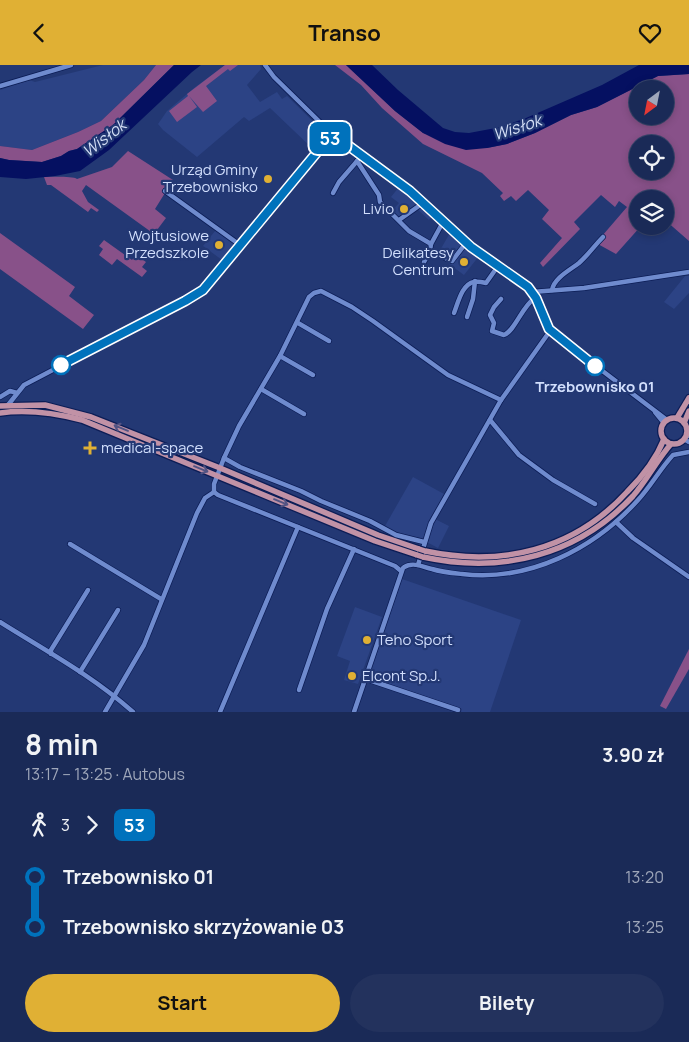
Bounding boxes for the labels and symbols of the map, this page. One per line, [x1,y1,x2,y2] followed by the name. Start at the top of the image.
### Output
[629,80,674,125] north arrow
[490,108,546,145] water label: Wisłok
[78,113,132,162] water label: Wisłok
[308,122,352,154] line badge: 53
[163,159,258,197] place label: Urząd Gminy Trzebownisko
[262,173,274,185] marker: Urząd Gminy Trzebownisko
[363,198,394,219] place label: Livio
[398,203,410,215] marker: Livio
[125,225,209,263] place label: Wojtusiowe Przedszkole
[213,239,225,251] marker: Wojtusiowe Przedszkole
[382,242,454,280] place label: Delikatesy Centrum
[458,256,470,268] marker: Delikatesy Centrum
[51,355,71,375] unlabelled marker
[585,356,605,376] marker: Trzebownisko 01
[535,376,655,397] place label: Trzebownisko 01
[114,423,129,433] one-way arrow
[101,437,203,458] place label: medical-space
[83,441,97,455] marker: medical-space
[193,464,208,474] one-way arrow
[273,497,288,507] one-way arrow
[377,629,453,650] place label: Teho Sport
[361,634,373,646] marker: Teho Sport
[362,665,441,686] place label: Elcont Sp.J.
[346,670,358,682] marker: Elcont Sp.J.

